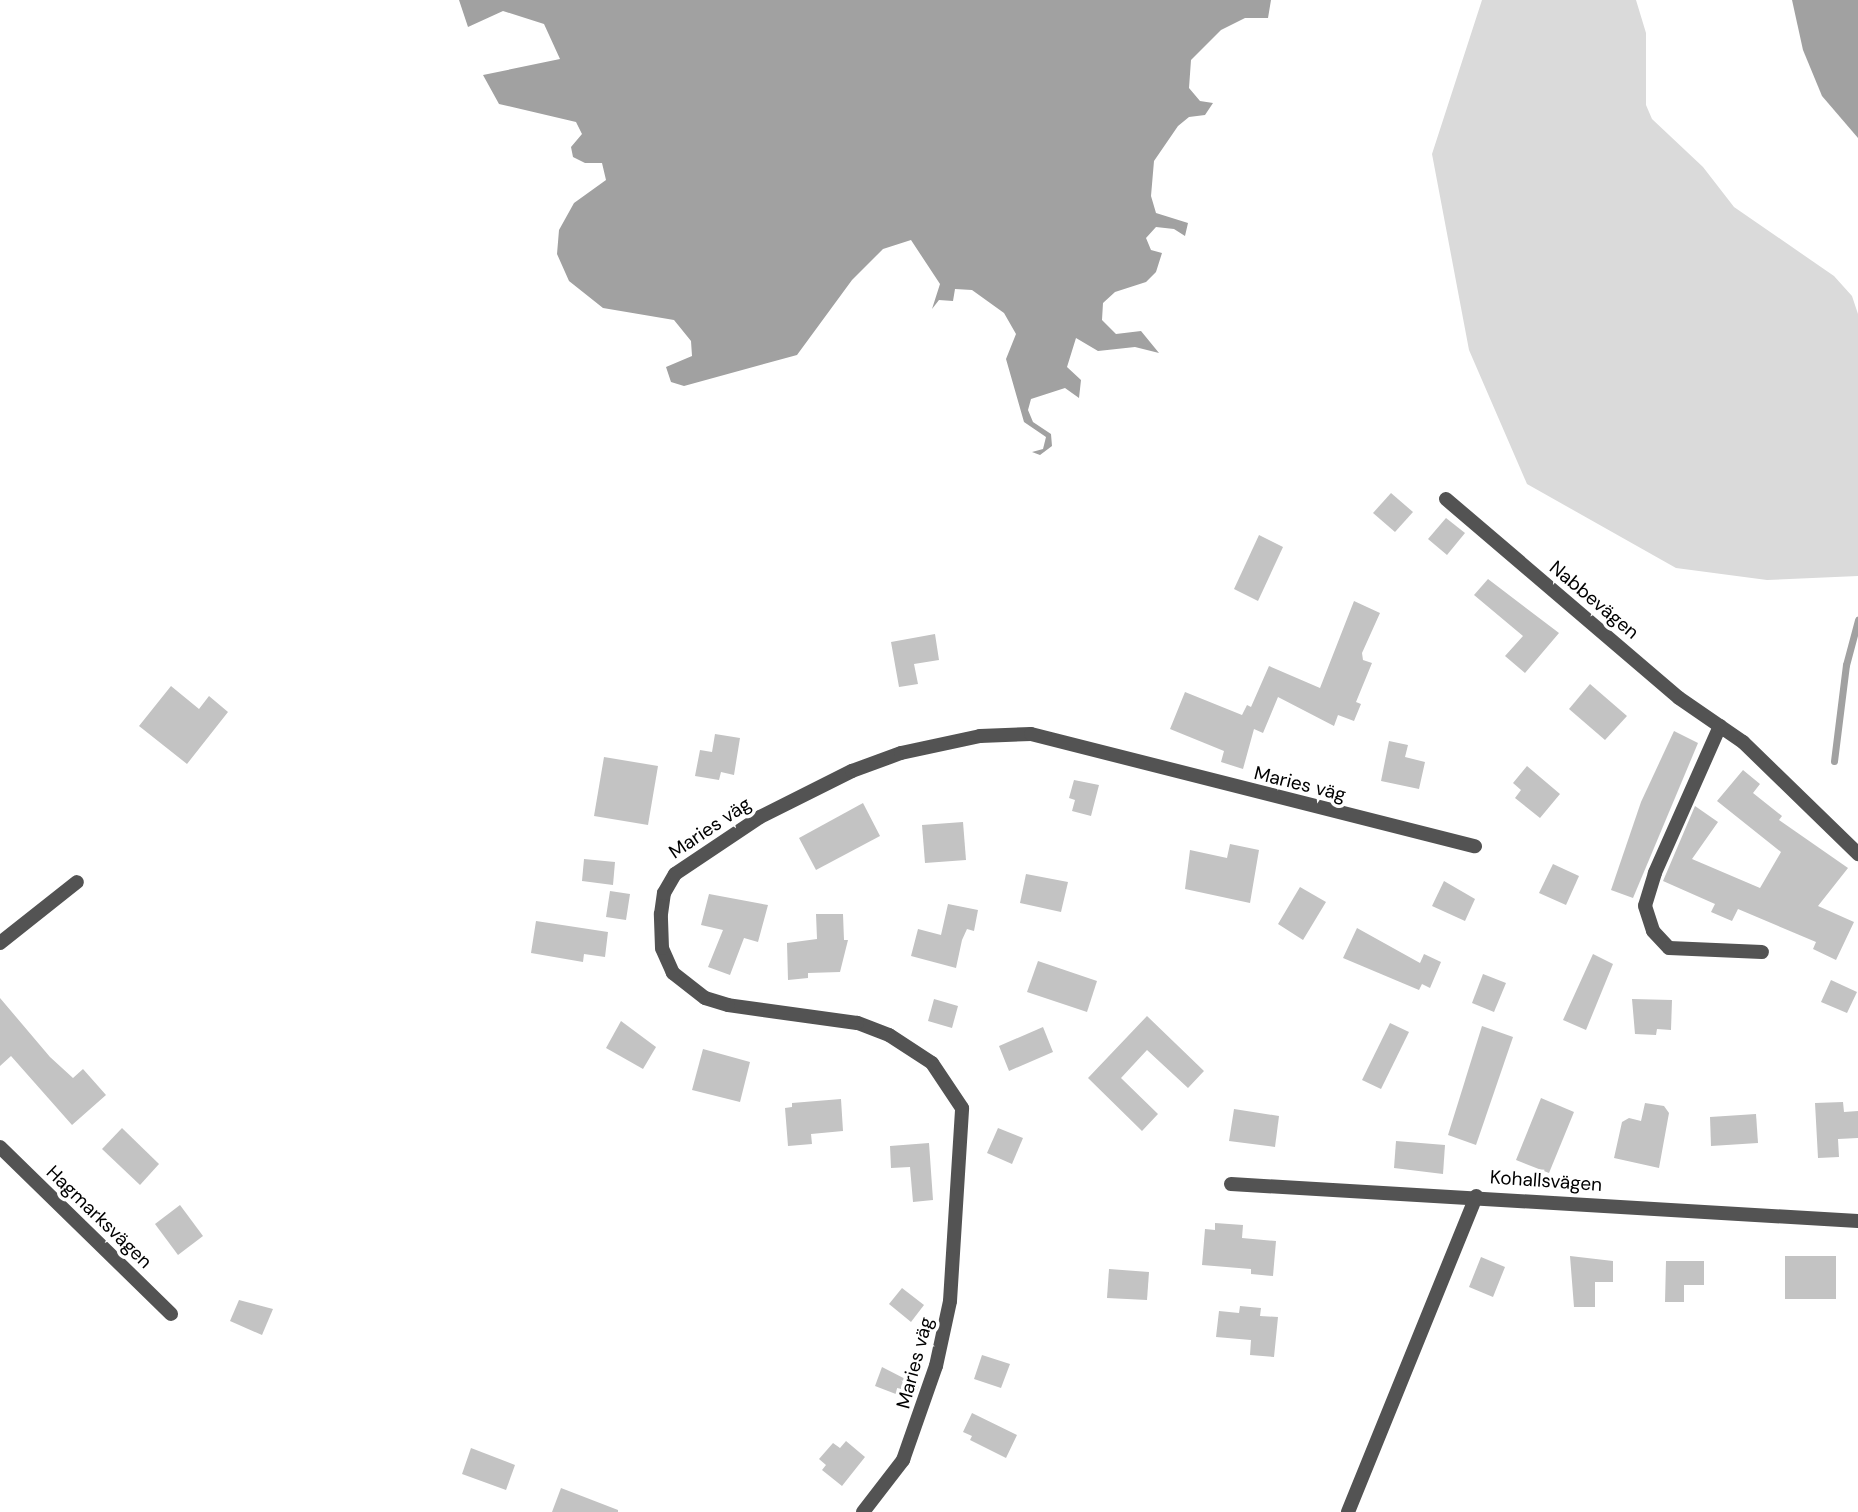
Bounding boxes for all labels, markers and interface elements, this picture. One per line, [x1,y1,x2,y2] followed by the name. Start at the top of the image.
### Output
[1545,556,1643,644] street label: Nabbevägen
[1252,762,1348,806] street label: Maries väg
[665,792,755,864] street label: Maries väg
[41,1161,157,1273] street label: Hagmarksvägen
[1489,1166,1603,1196] street label: Kohallsvägen
[892,1315,938,1411] street label: Maries väg

